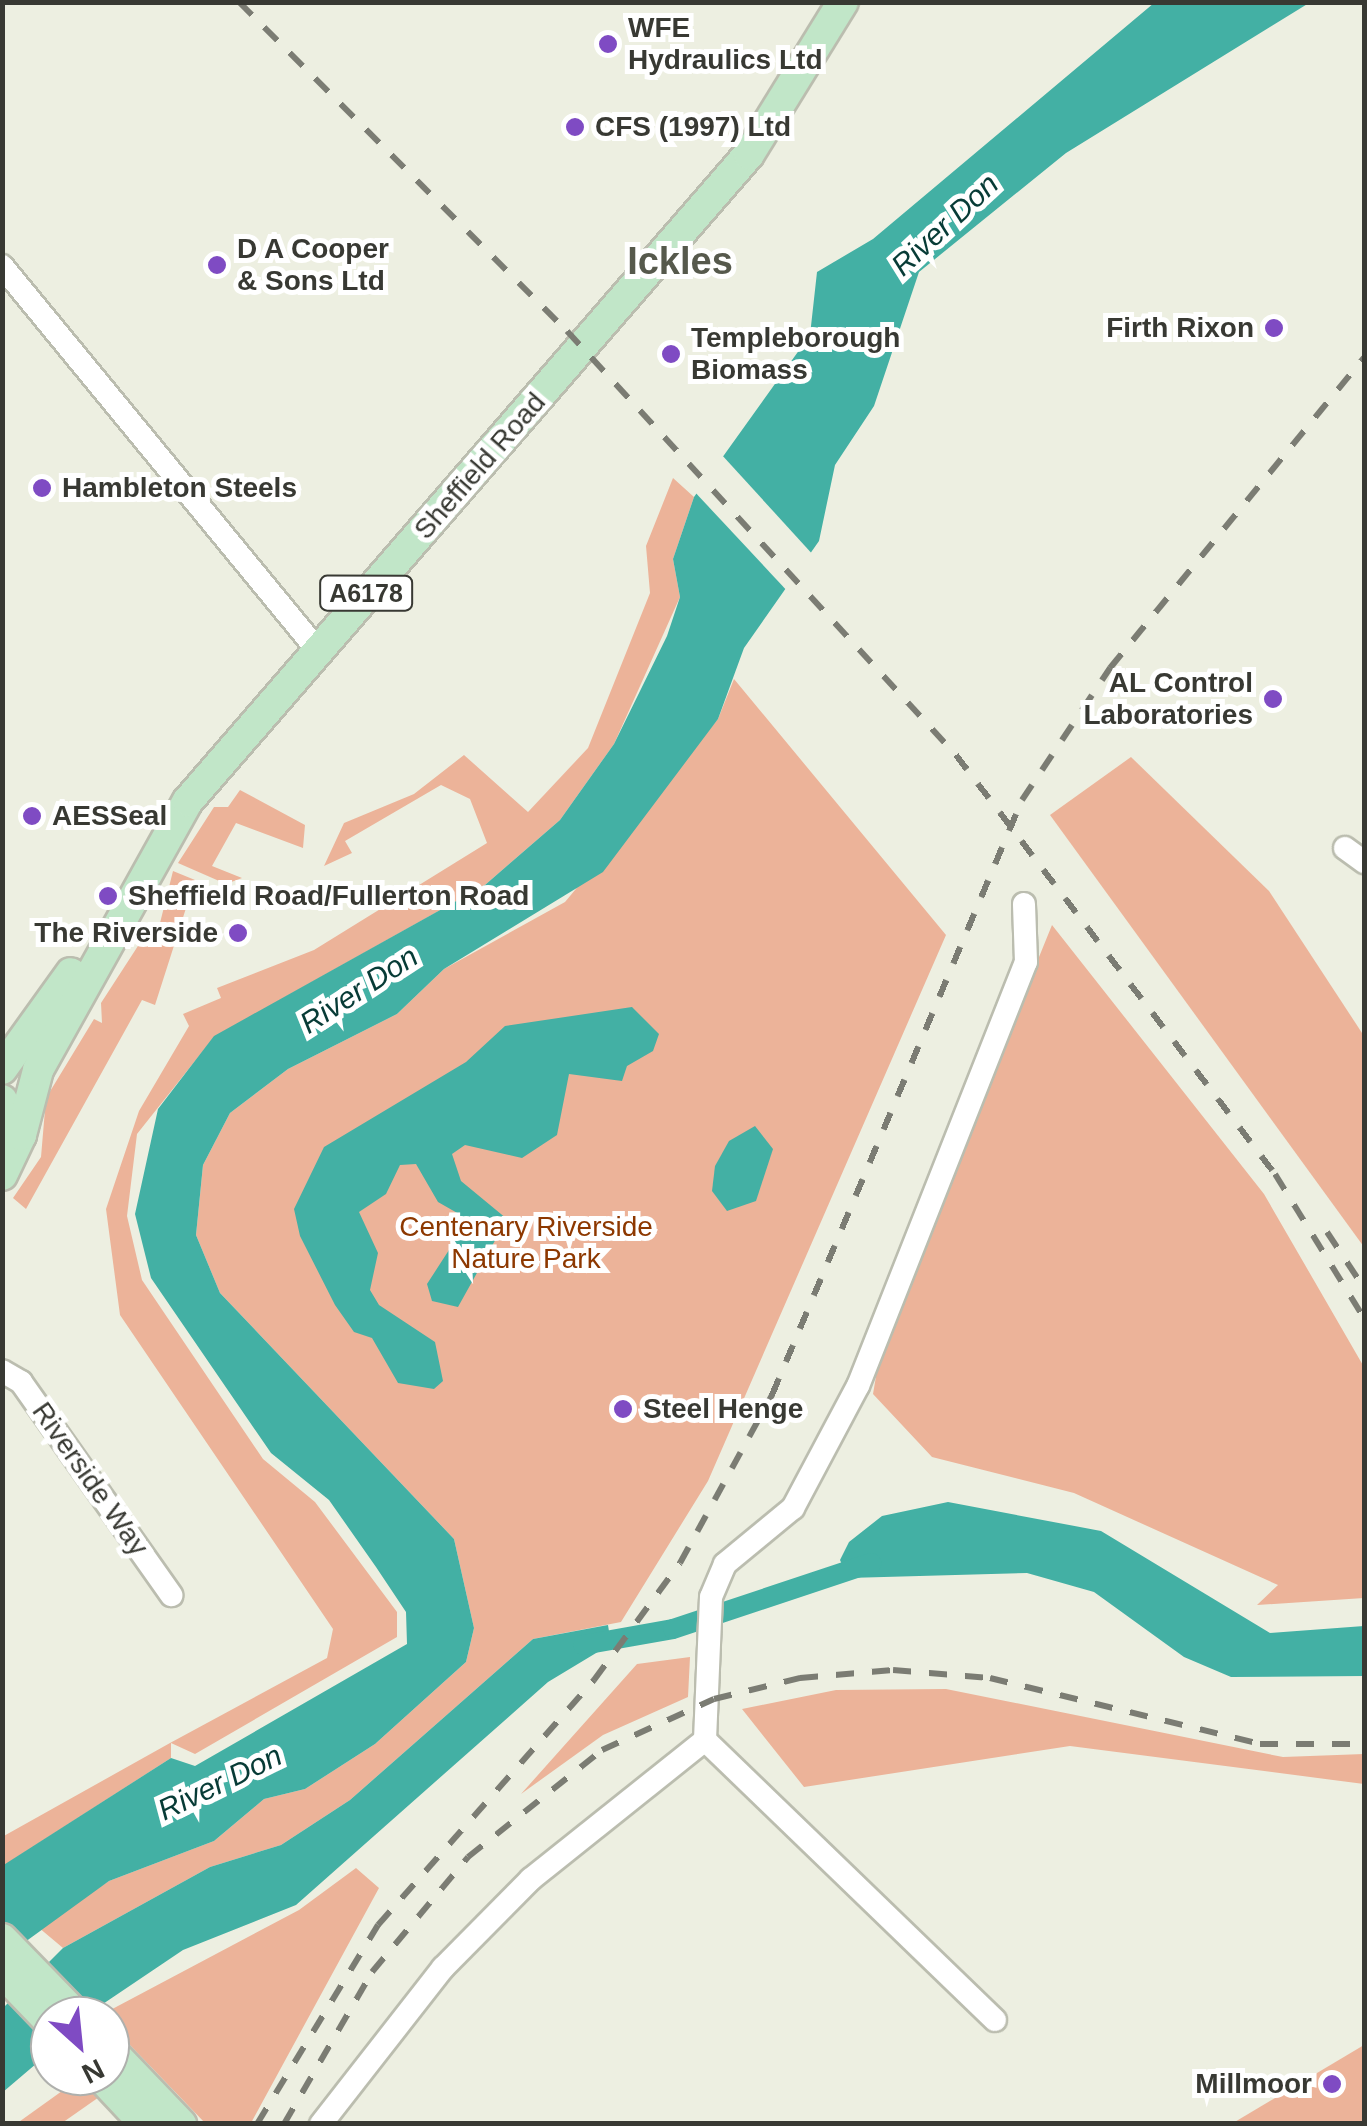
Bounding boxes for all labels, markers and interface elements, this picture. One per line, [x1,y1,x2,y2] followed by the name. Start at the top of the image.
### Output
[628,11,822,77] place label: WFE Hydraulics Ltd
[597,33,619,55] marker: WFE Hydraulics Ltd
[595,110,791,144] place label: CFS (1997) Ltd
[564,116,586,138] marker: CFS (1997) Ltd
[884,166,1006,284] water label: River Don
[237,232,391,298] place label: D A Cooper & Sons Ltd
[627,239,733,285] district label: Ickles
[206,254,228,276] marker: D A Cooper & Sons Ltd
[1106,311,1254,345] place label: Firth Rixon
[1263,317,1285,339] marker: Firth Rixon
[691,321,900,387] place label: Templeborough Biomass
[660,343,682,365] marker: Templeborough Biomass
[407,386,553,546] street label: Sheffield Road
[62,471,297,505] place label: Hambleton Steels
[31,477,53,499] marker: Hambleton Steels
[318,573,414,613] road number: A6178
[1083,666,1253,732] place label: AL Control Laboratories
[1262,688,1284,710] marker: AL Control Laboratories
[52,799,167,833] place label: AESSeal
[21,805,43,827] marker: AESSeal
[128,879,529,913] place label: Sheffield Road/Fullerton Road
[97,885,119,907] marker: Sheffield Road/Fullerton Road
[34,916,218,950] place label: The Riverside
[227,922,249,944] marker: The Riverside
[293,939,425,1041] water label: River Don
[399,1210,653,1276] park label: Centenary Riverside Nature Park
[643,1392,803,1426] place label: Steel Henge
[25,1396,155,1562] street label: Riverside Way
[612,1398,634,1420] marker: Steel Henge
[152,1738,288,1828] water label: River Don
[30,1996,130,2096] north arrow
[77,2053,109,2090] text: N
[1195,2067,1312,2101] place label: Millmoor
[1321,2073,1343,2095] marker: Millmoor

